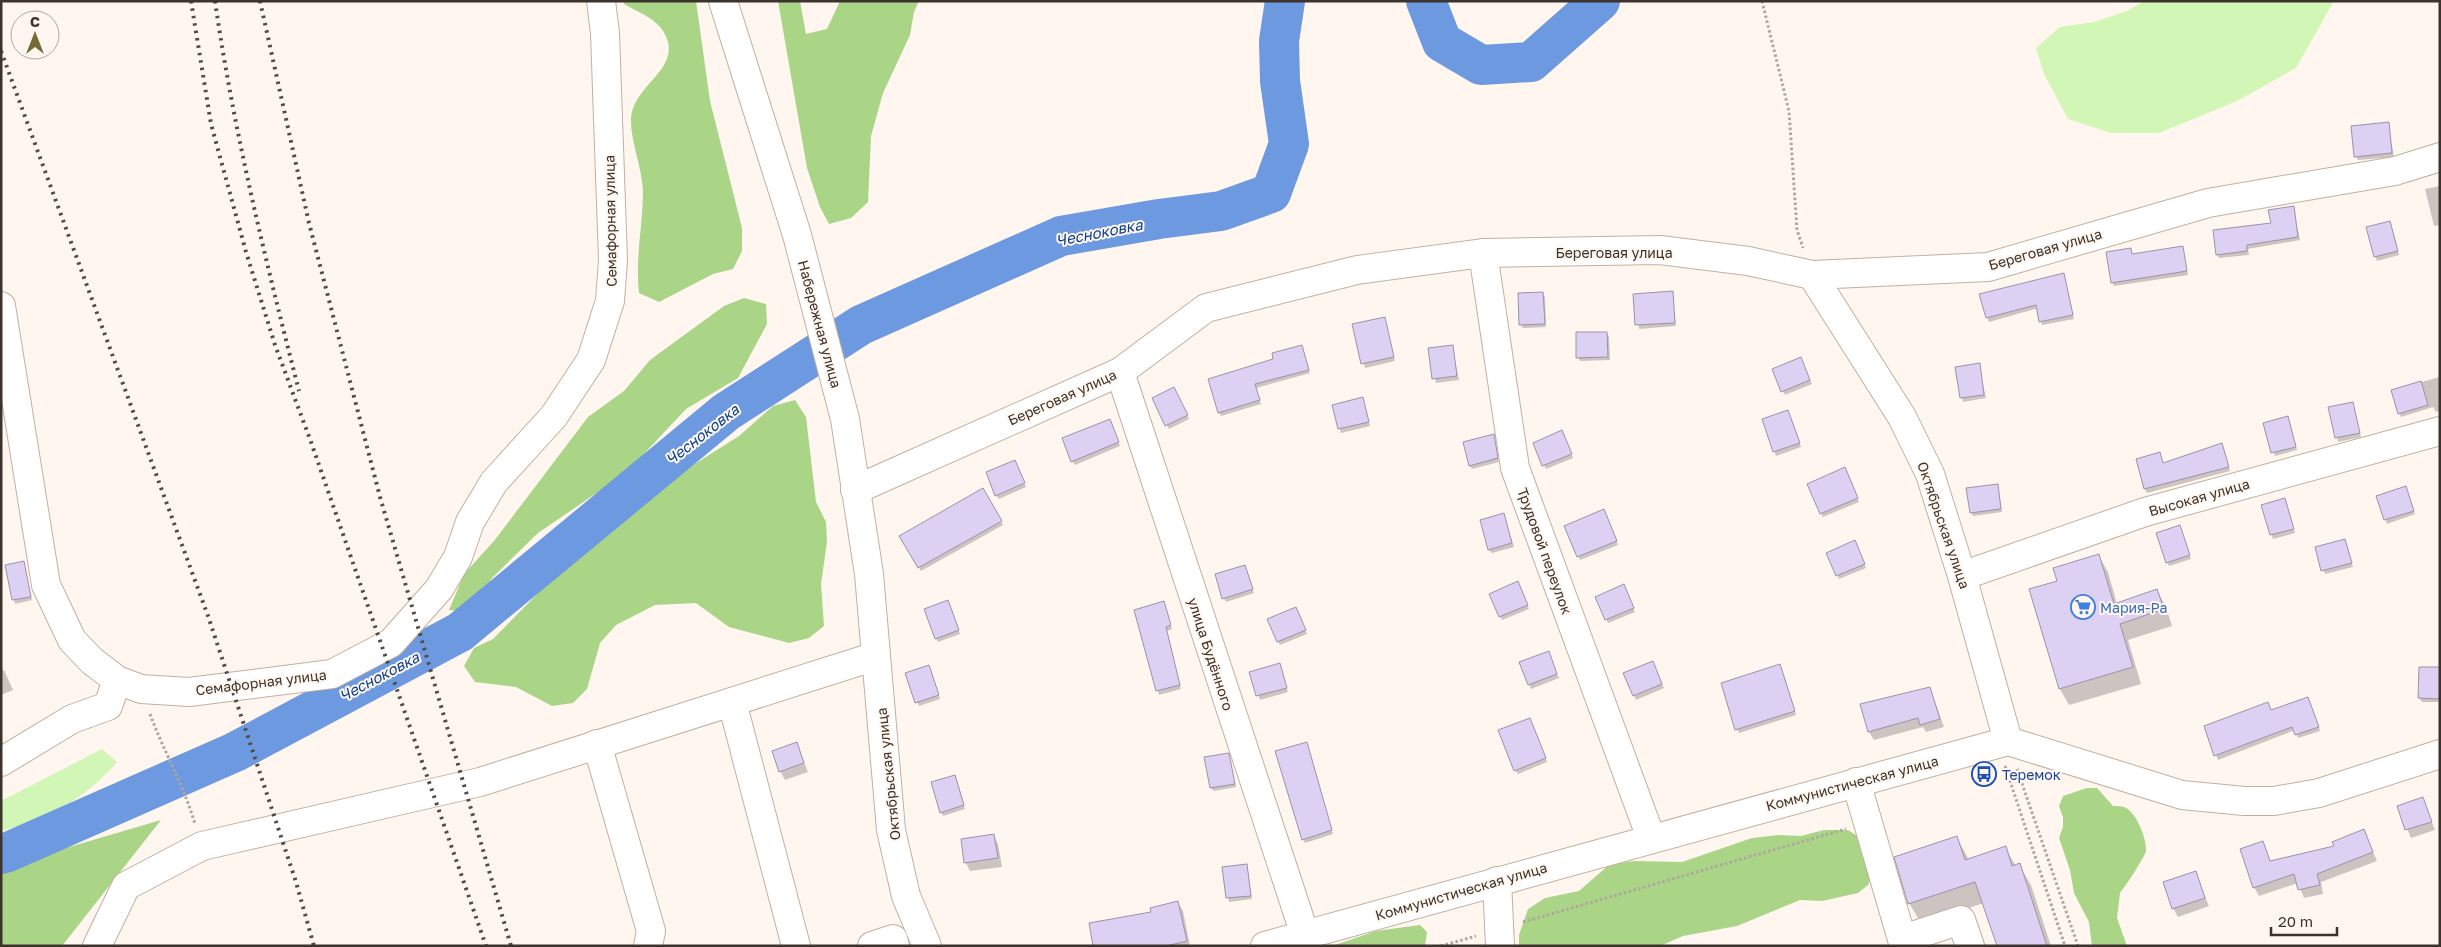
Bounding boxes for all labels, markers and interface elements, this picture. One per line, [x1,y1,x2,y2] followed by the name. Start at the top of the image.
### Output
[10,10,60,60] north arrow
[30,13,40,30] text: С
[600,155,620,287] street label: Семафорная улица
[1054,215,1144,249] water label: Чесноковка
[1986,225,2104,273] street label: Береговая улица
[1555,244,1673,261] street label: Береговая улица
[795,258,845,390] street label: Набережная улица
[1005,365,1119,429] street label: Береговая улица
[662,400,743,468] water label: Чесноковка
[1914,459,1974,591] street label: Октябрьская улица
[2147,475,2251,519] street label: Высокая улица
[1514,485,1576,617] street label: Трудовой переулок
[2070,594,2096,620] supermarket icon: Мария-Ра
[1185,595,1237,713] street label: улица Будённого
[2100,599,2167,616] place label: Мария-Ра
[336,647,422,705] water label: Чесноковка
[194,666,328,698] street label: Семафорная улица
[873,707,903,841] street label: Октябрьская улица
[1764,752,1940,814] street label: Коммунистическая улица
[1971,761,1997,787] bus stop icon: Теремок
[2002,766,2061,783] place label: Теремок
[1373,858,1549,924] street label: Коммунистическая улица
[2271,904,2337,936] scale bar
[2278,912,2313,930] text: 20 m

